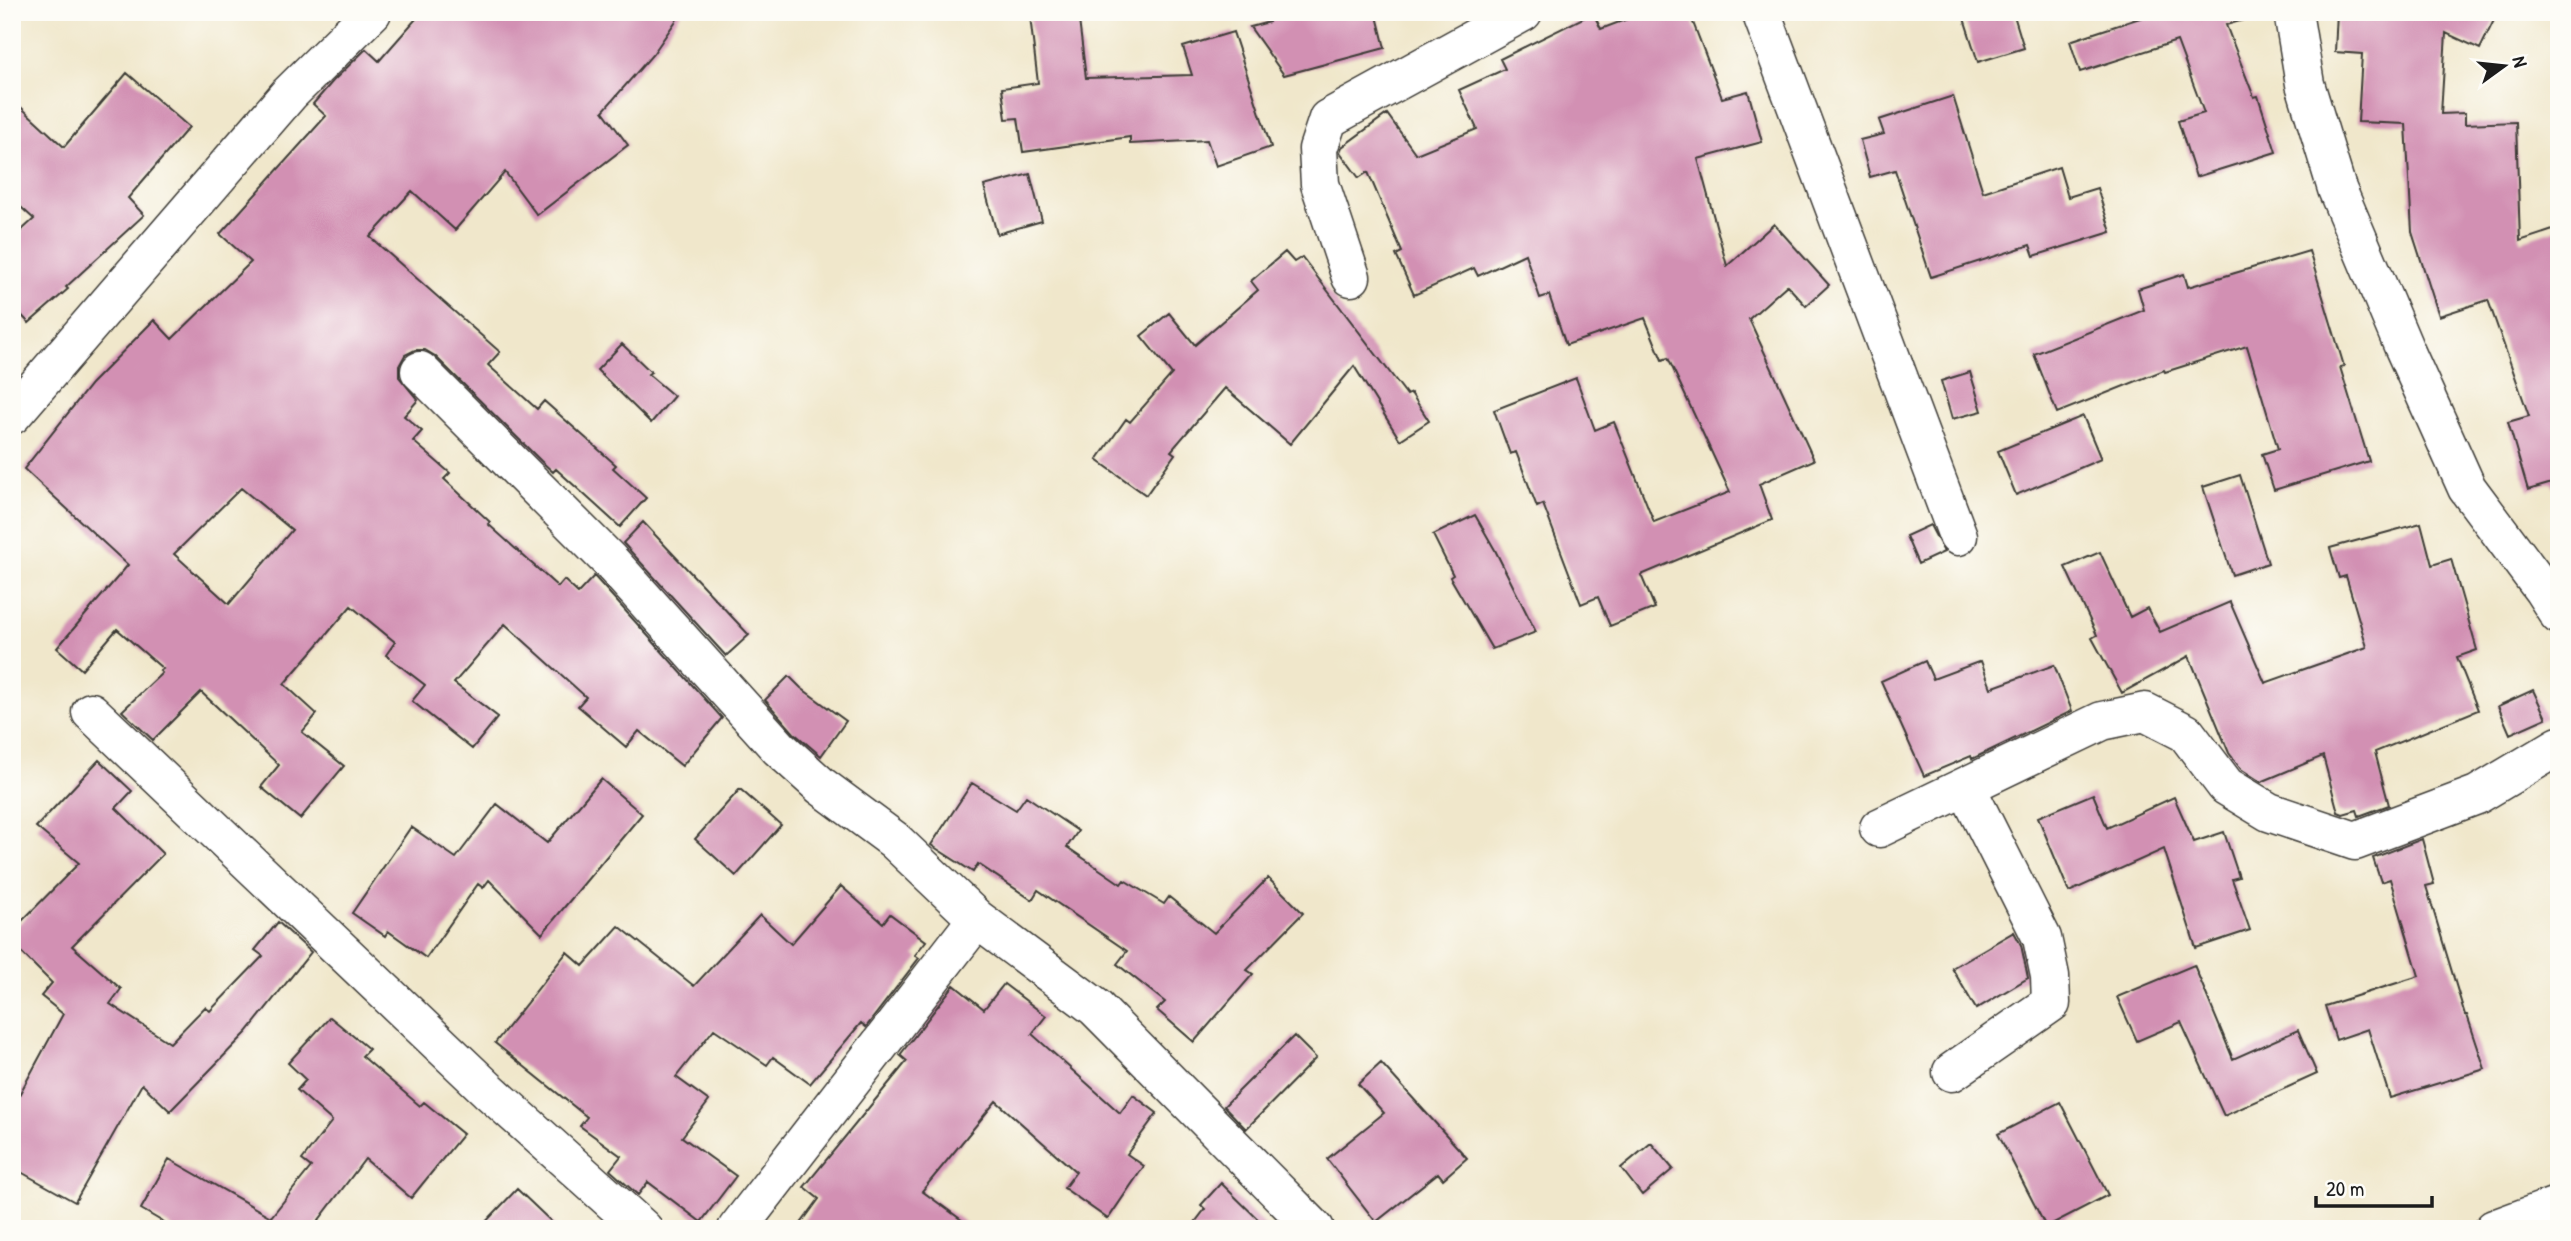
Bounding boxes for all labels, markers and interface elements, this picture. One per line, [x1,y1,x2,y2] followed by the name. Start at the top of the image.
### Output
[2470,32,2540,102] north arrow
[2507,53,2534,70] text: N
[2316,1164,2431,1208] scale bar
[2326,1174,2364,1203] text: 20 m

